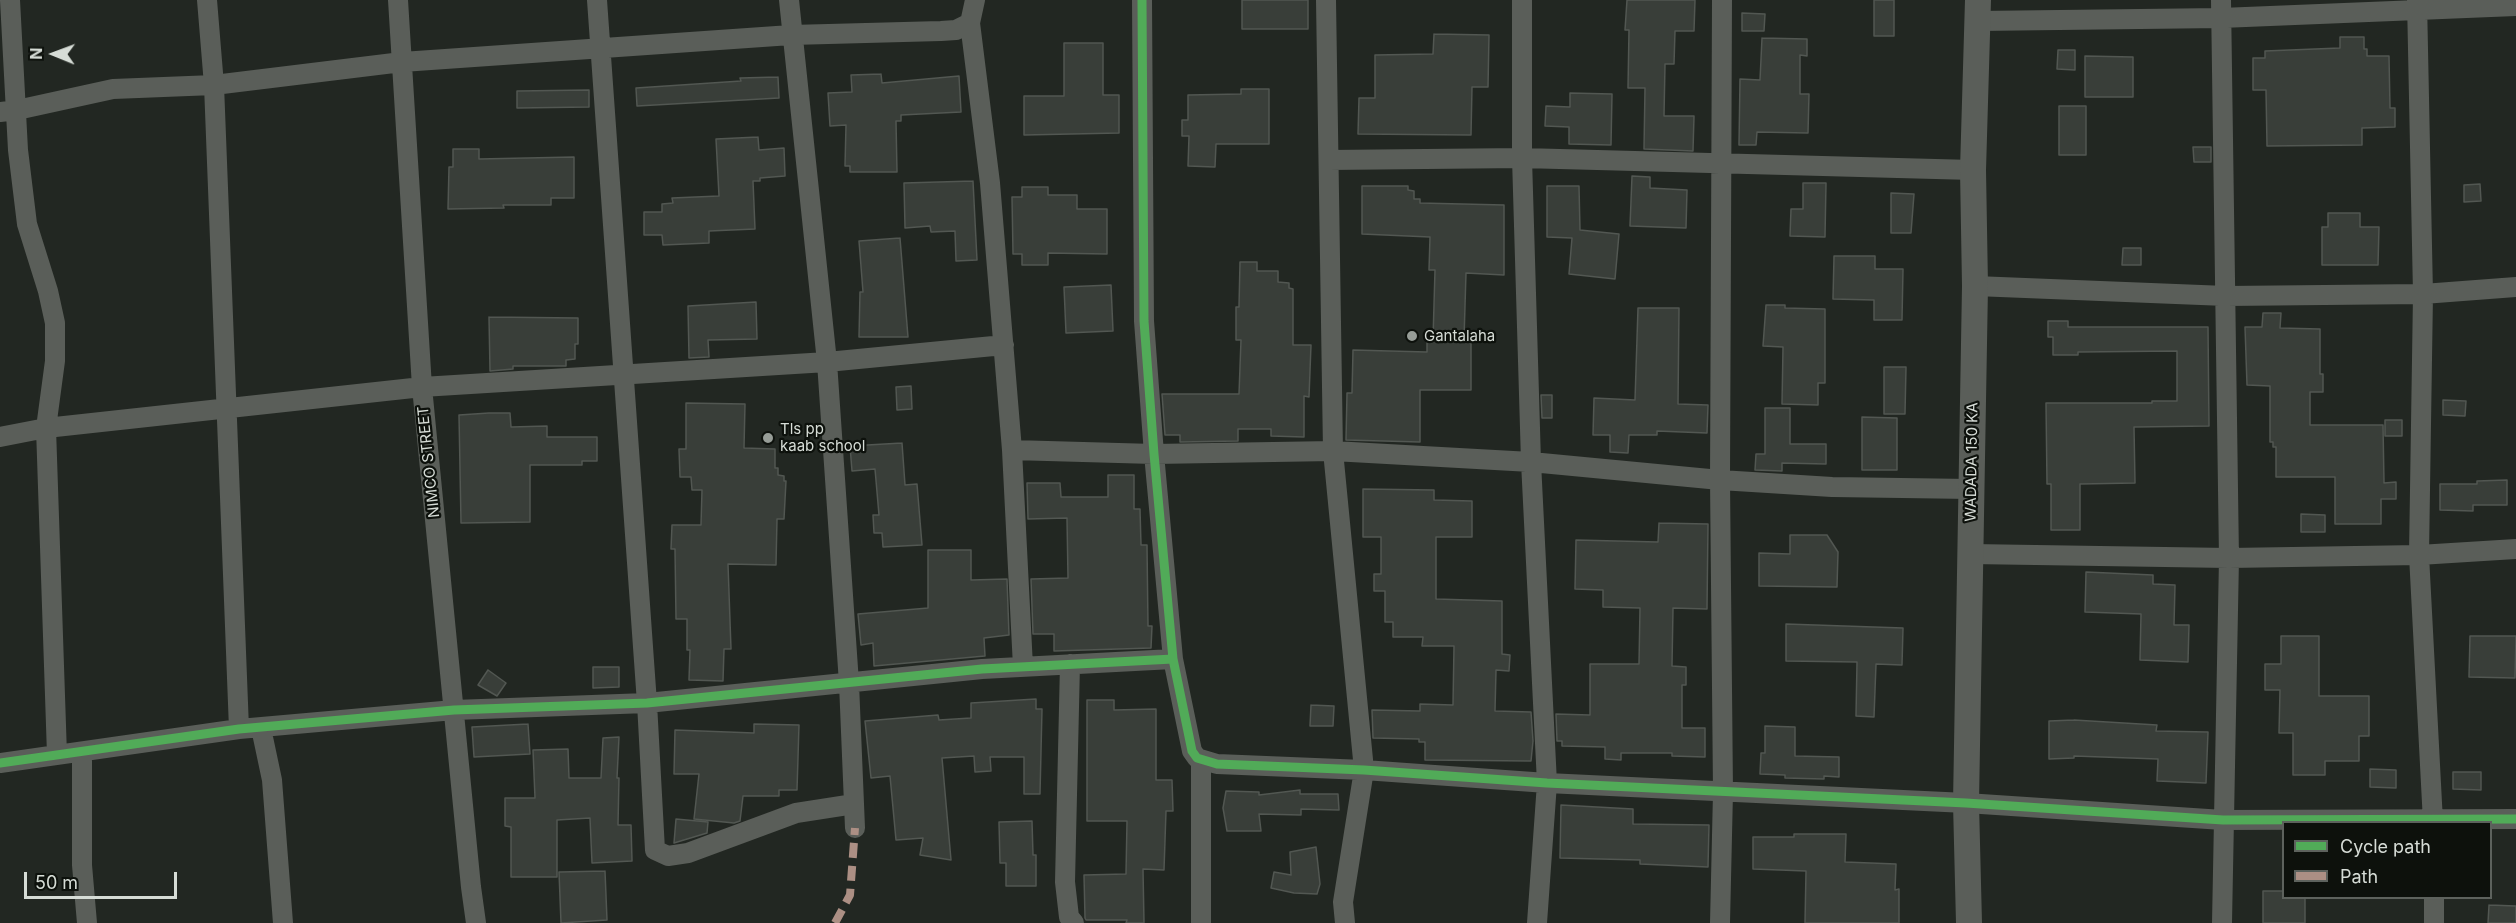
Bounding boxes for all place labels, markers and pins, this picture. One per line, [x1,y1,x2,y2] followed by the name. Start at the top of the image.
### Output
[1424,327,1495,345] place label: Gantalaha
[1405,329,1419,343] marker: Gantalaha
[780,420,865,455] place label: Tls pp kaab school
[761,431,775,445] marker: Tls pp kaab school

